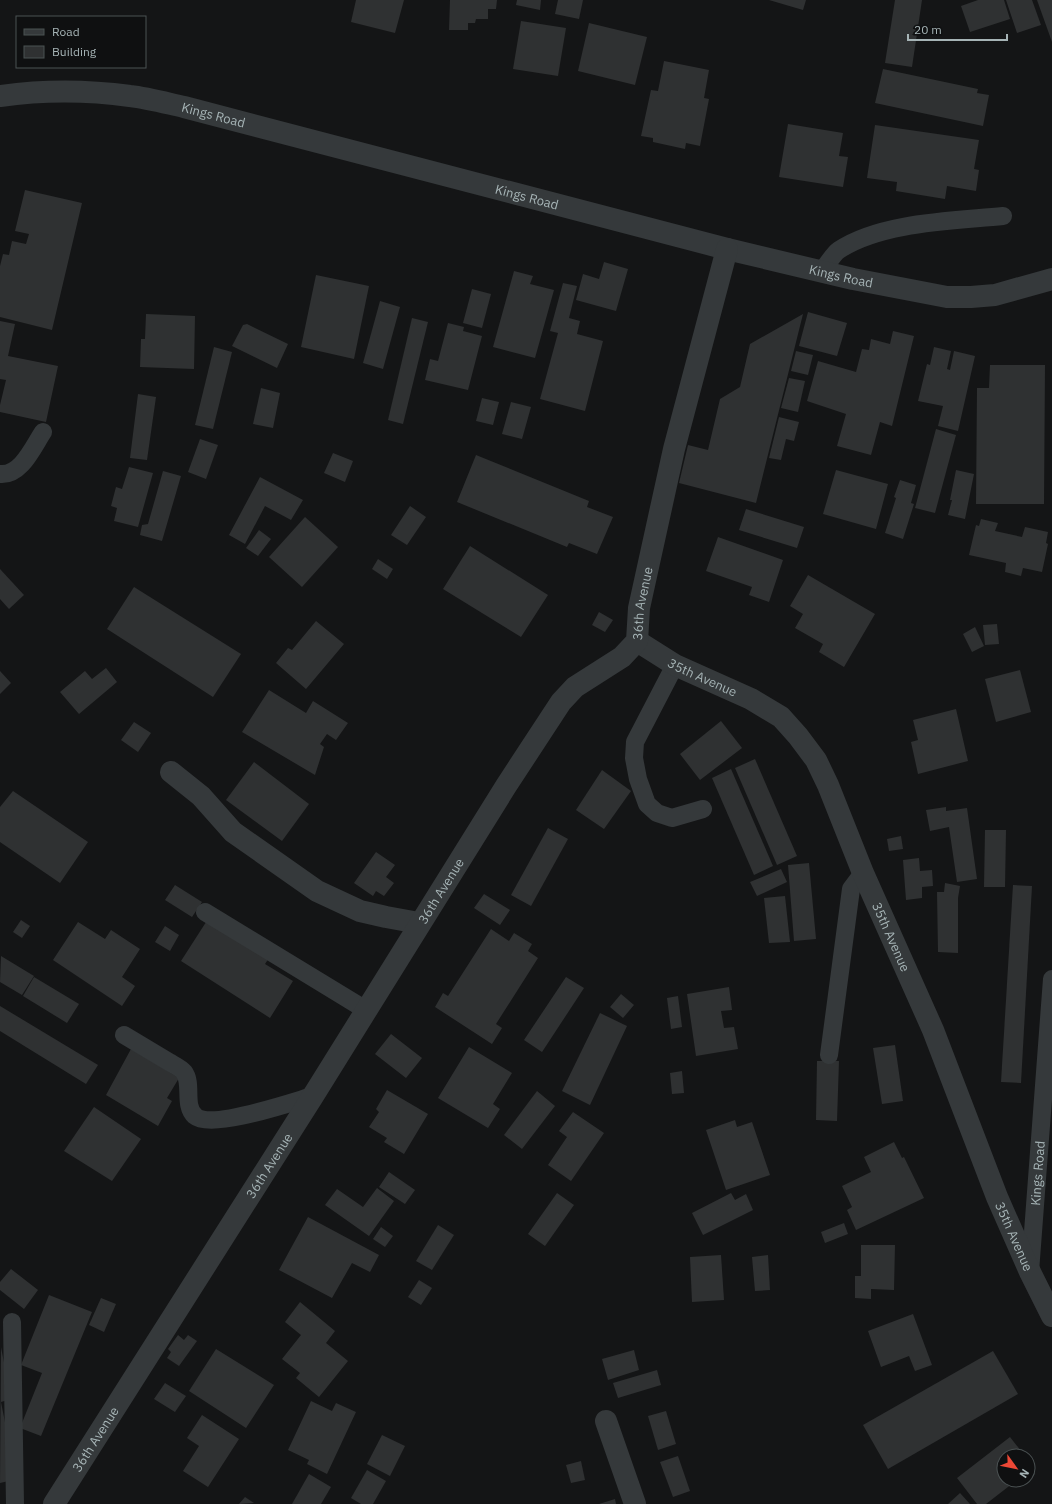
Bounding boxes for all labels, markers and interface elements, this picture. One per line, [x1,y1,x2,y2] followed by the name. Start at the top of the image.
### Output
[16,16,146,68] legend
[908,16,1007,42] scale bar
[914,22,942,37] text: 20 m
[52,24,80,39] text: Road
[52,44,97,59] text: Building
[180,99,247,132] street label: Kings Road
[493,181,560,214] street label: Kings Road
[807,261,874,292] street label: Kings Road
[629,565,657,641] street label: 36th Avenue
[664,654,740,701] street label: 35th Avenue
[414,855,468,927] street label: 36th Avenue
[868,900,914,974] street label: 35th Avenue
[242,1130,296,1202] street label: 36th Avenue
[1027,1140,1049,1206] street label: Kings Road
[991,1199,1037,1274] street label: 35th Avenue
[69,1403,123,1475] street label: 36th Avenue
[996,1448,1036,1488] north arrow
[1016,1466,1032,1481] text: N

